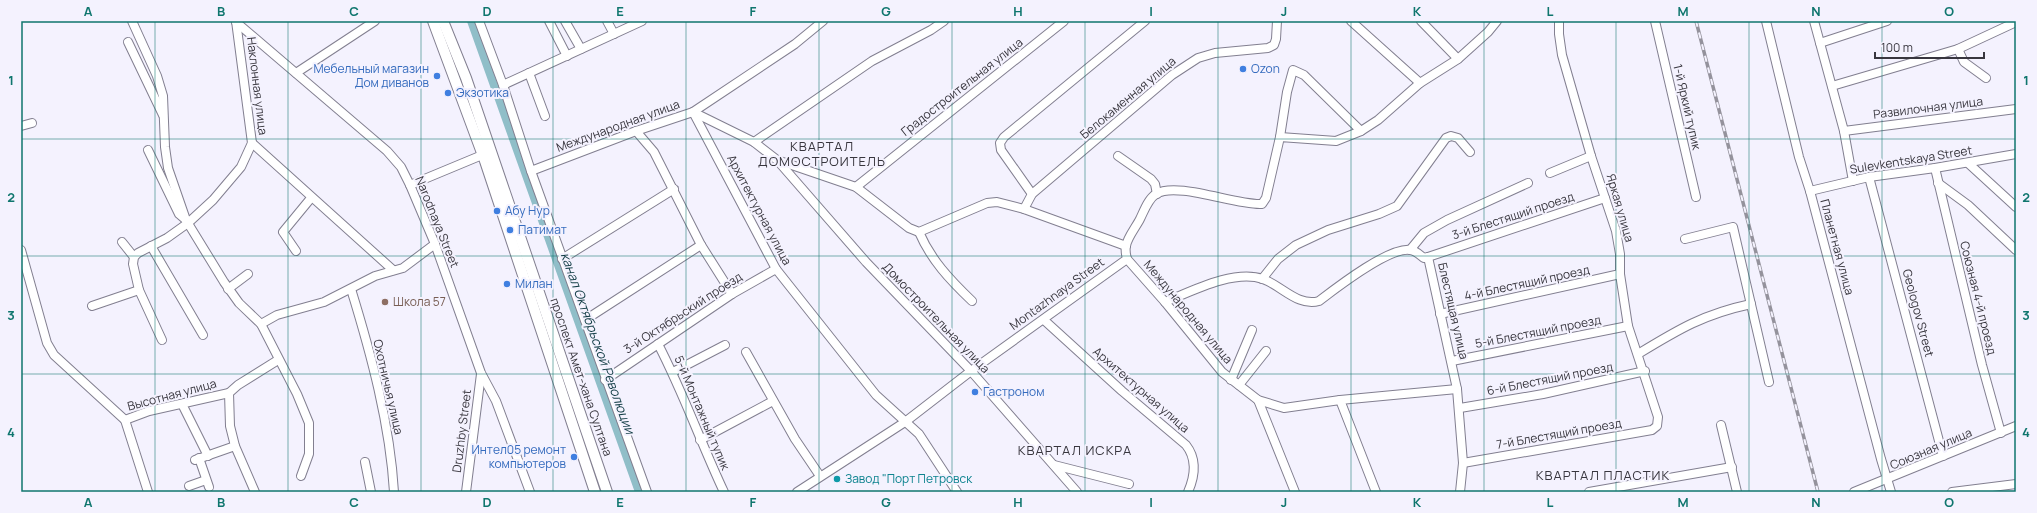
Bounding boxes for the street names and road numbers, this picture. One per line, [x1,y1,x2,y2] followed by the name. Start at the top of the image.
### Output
[897,34,1026,140] street label: Градостроительная улица
[243,36,272,136] street label: Наклонная улица
[1076,53,1179,143] street label: Белокаменная улица
[1669,62,1706,152] street label: 1-й Яркий тупик
[1872,92,1984,123] street label: Развилочная улица
[554,95,682,156] street label: Международная улица
[1848,141,1974,178] street label: Sulevkentskaya Street
[723,152,796,268] street label: Архитектурная улица
[1603,172,1638,244] street label: Яркая улица
[411,174,464,270] street label: Narodnaya Street
[1450,188,1576,243] street label: 3-й Блестящий проезд
[1817,197,1858,297] street label: Планетная улица
[1956,239,2001,356] street label: Союзная 4-й проезд
[1006,253,1108,334] street label: Montazhnaya Street
[1140,256,1237,367] street label: Международная улица
[879,259,994,377] street label: Домостроительная улица
[1434,261,1473,361] street label: Блестящая улица
[1463,261,1591,304] street label: 4-й Блестящий проезд
[1899,267,1938,359] street label: Geologov Street
[620,268,745,357] street label: 3-й Октябрьский проезд
[546,295,617,458] street label: проспект Амет-хана Султана
[1474,311,1602,352] street label: 5-й Блестящий проезд
[369,338,408,436] street label: Охотничья улица
[1089,343,1193,436] street label: Архитектурная улица
[671,353,735,474] street label: 5-й Монтажный тупик
[1485,358,1614,399] street label: 6-й Блестящий проезд
[125,374,218,415] street label: Высотная улица
[448,388,475,474] street label: Druzhby Street
[1495,414,1623,453] street label: 7-й Блестящий проезд
[1887,424,1975,474] street label: Союзная улица

